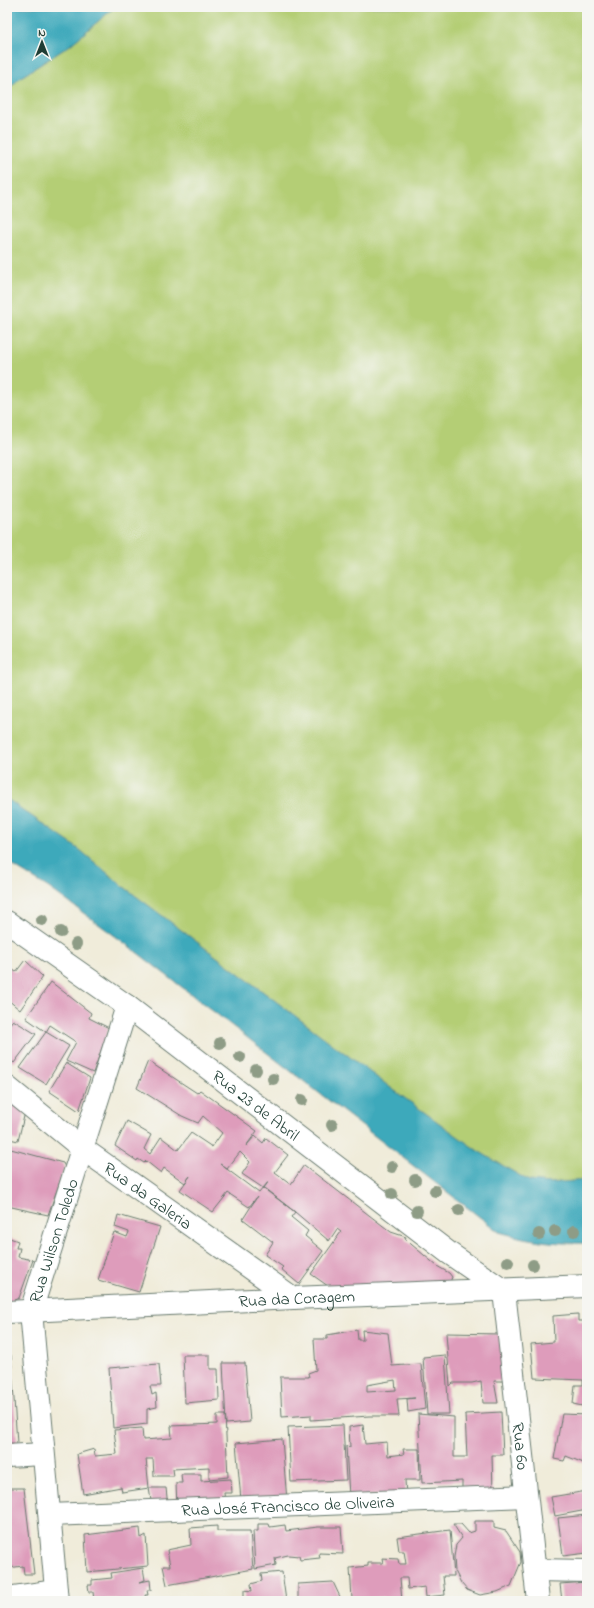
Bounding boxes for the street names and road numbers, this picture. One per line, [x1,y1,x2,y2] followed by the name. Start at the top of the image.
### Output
[206,1064,304,1148] street label: Rua 23 de Abril
[98,1156,197,1237] street label: Rua da Galeria
[23,1176,86,1306] street label: Rua Wilson Toledo
[238,1284,356,1315] street label: Rua da Coragem
[505,1421,535,1471] street label: Rua 60
[181,1490,395,1524] street label: Rua José Francisco de Oliveira

